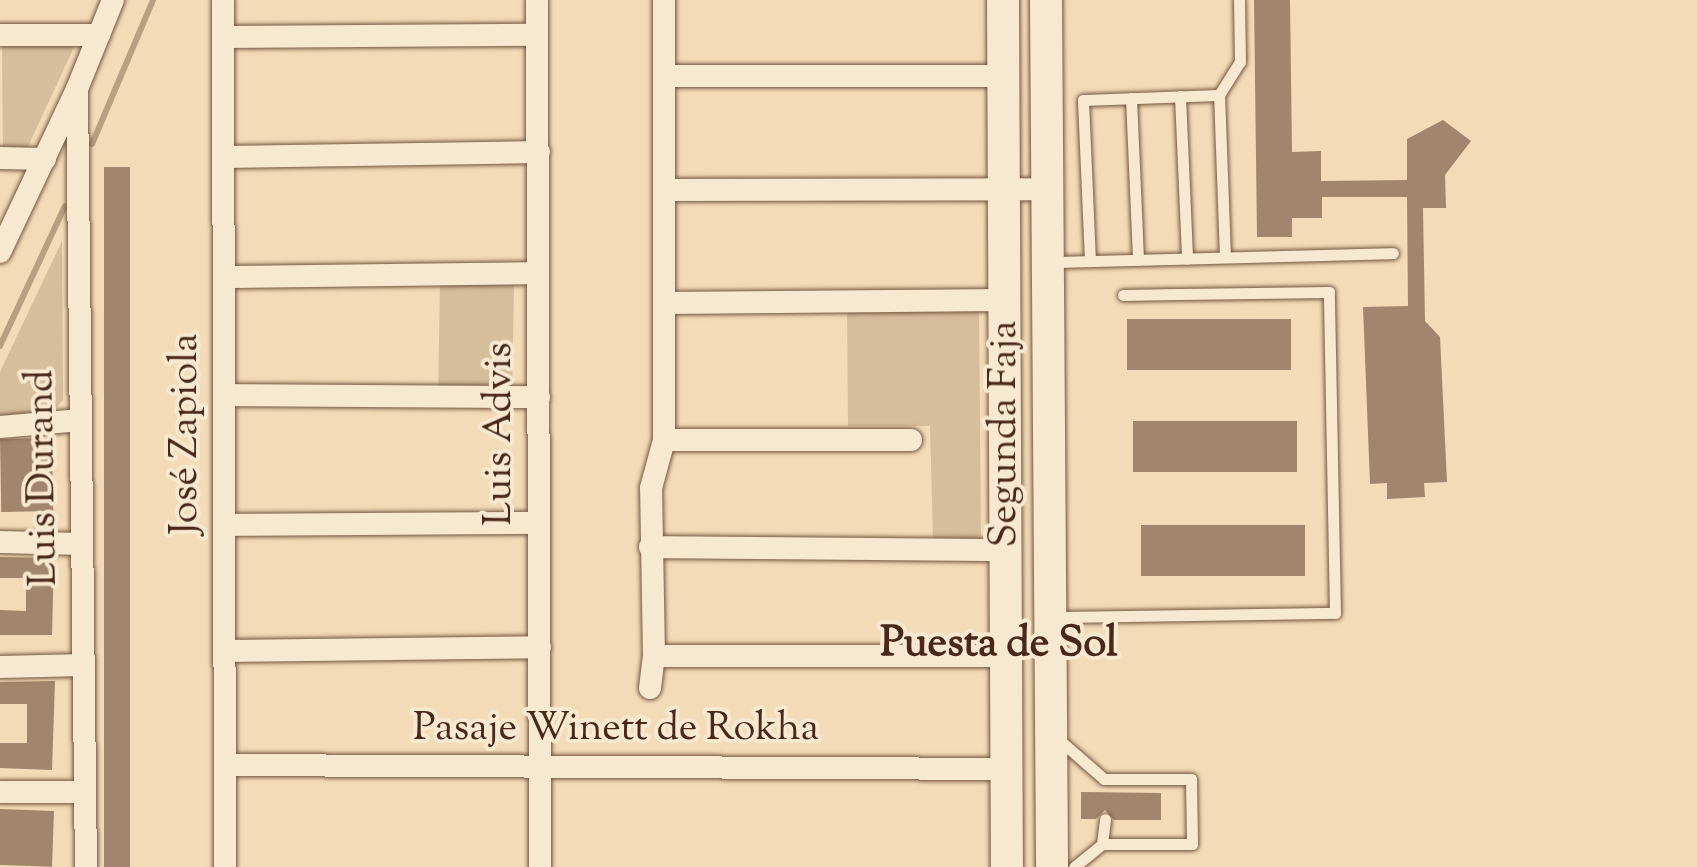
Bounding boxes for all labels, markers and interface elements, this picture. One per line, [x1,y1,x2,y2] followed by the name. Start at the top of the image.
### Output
[982,321,1030,547] street label: Segunda Faja
[163,333,211,535] street label: José Zapiola
[477,342,525,526] street label: Luis Advis
[18,369,70,587] street label: Luis Durand
[880,620,1118,670] district label: Puesta de Sol
[413,706,819,754] street label: Pasaje Winett de Rokha

